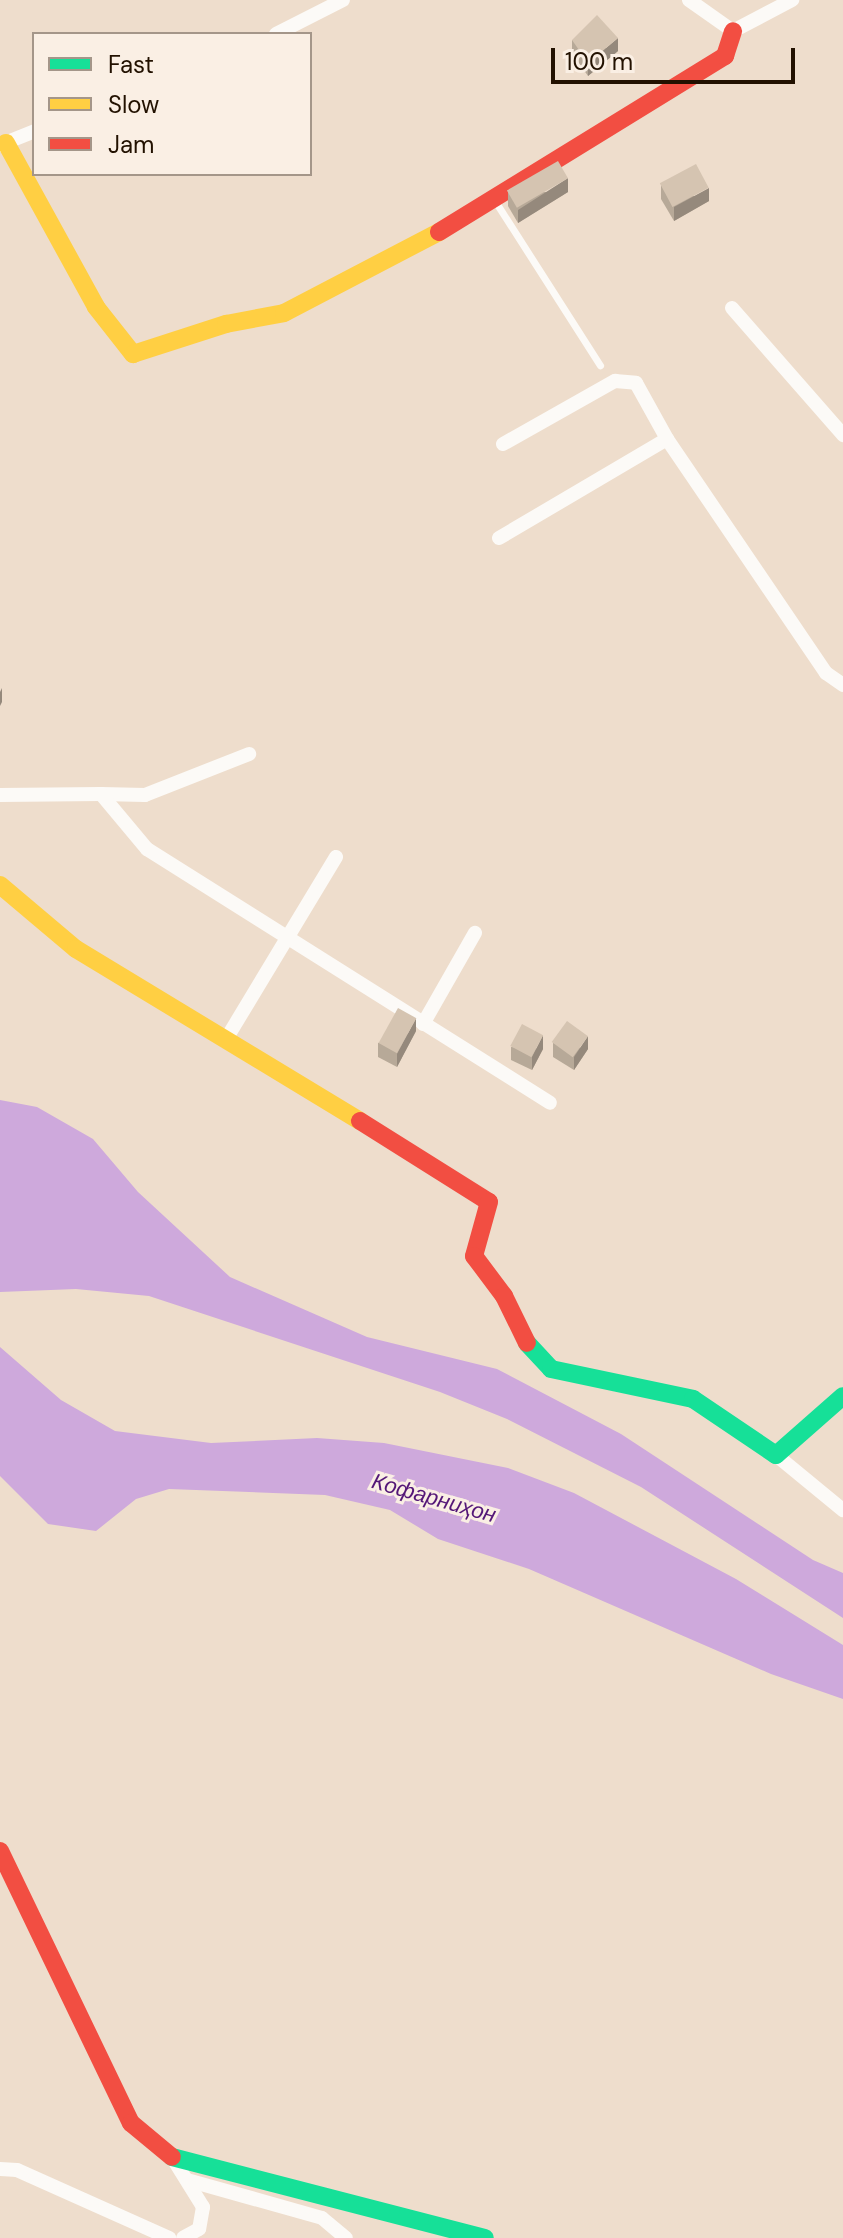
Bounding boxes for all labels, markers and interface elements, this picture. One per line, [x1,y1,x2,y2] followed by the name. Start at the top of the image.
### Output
[32,32,312,176] legend
[555,32,799,82] scale bar
[565,46,633,77] text: 100 m
[108,49,154,80] text: Fast
[108,89,159,120] text: Slow
[108,129,154,160] text: Jam
[369,1468,499,1528] water label: Кофарниҳон

